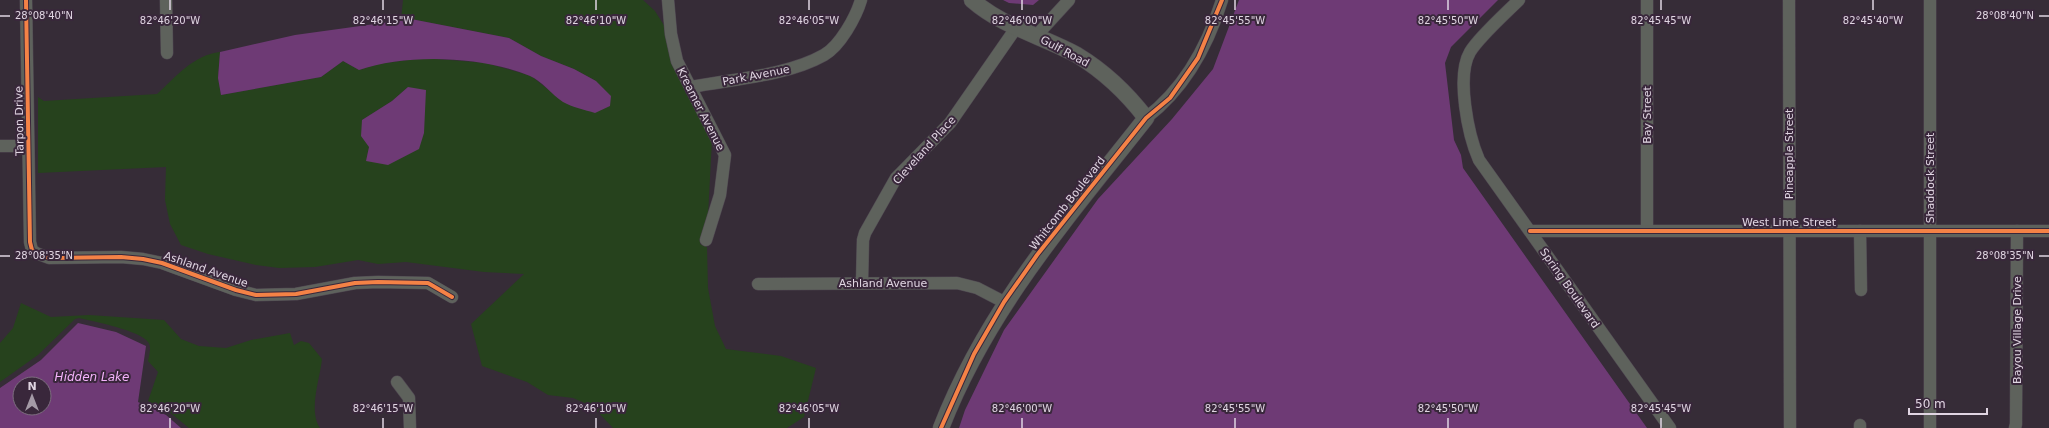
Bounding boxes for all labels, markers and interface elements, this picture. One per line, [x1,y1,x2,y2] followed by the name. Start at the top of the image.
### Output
[15,10,73,21] text: 28°08'40"N
[1976,10,2034,21] text: 28°08'40"N
[140,15,200,26] text: 82°46'20"W
[353,15,413,26] text: 82°46'15"W
[566,15,626,26] text: 82°46'10"W
[779,15,839,26] text: 82°46'05"W
[992,15,1052,26] text: 82°46'00"W
[1205,15,1265,26] text: 82°45'55"W
[1418,15,1478,26] text: 82°45'50"W
[1631,15,1691,26] text: 82°45'45"W
[1843,15,1903,26] text: 82°45'40"W
[1038,33,1091,70] street label: Gulf Road
[721,63,791,88] street label: Park Avenue
[674,66,727,153] street label: Kreamer Avenue
[1641,85,1654,144] street label: Bay Street
[12,86,27,157] street label: Tarpon Drive
[1783,108,1796,199] street label: Pineapple Street
[890,113,959,187] street label: Cleveland Place
[1924,132,1937,223] street label: Shaddock Street
[1027,154,1108,253] street label: Whitcomb Boulevard
[1742,216,1837,229] street label: West Lime Street
[1537,246,1602,331] street label: Spring Boulevard
[162,249,250,290] street label: Ashland Avenue
[15,250,73,261] text: 28°08'35"N
[1976,250,2034,261] text: 28°08'35"N
[2011,276,2024,384] street label: Bayou Village Drive
[839,277,927,290] street label: Ashland Avenue
[55,370,129,384] water label: Hidden Lake
[12,376,52,416] north arrow
[27,380,37,393] text: N
[1909,390,1987,416] scale bar
[1915,397,1946,411] text: 50 m
[140,403,200,414] text: 82°46'20"W
[353,403,413,414] text: 82°46'15"W
[566,403,626,414] text: 82°46'10"W
[779,403,839,414] text: 82°46'05"W
[992,403,1052,414] text: 82°46'00"W
[1205,403,1265,414] text: 82°45'55"W
[1418,403,1478,414] text: 82°45'50"W
[1631,403,1691,414] text: 82°45'45"W

